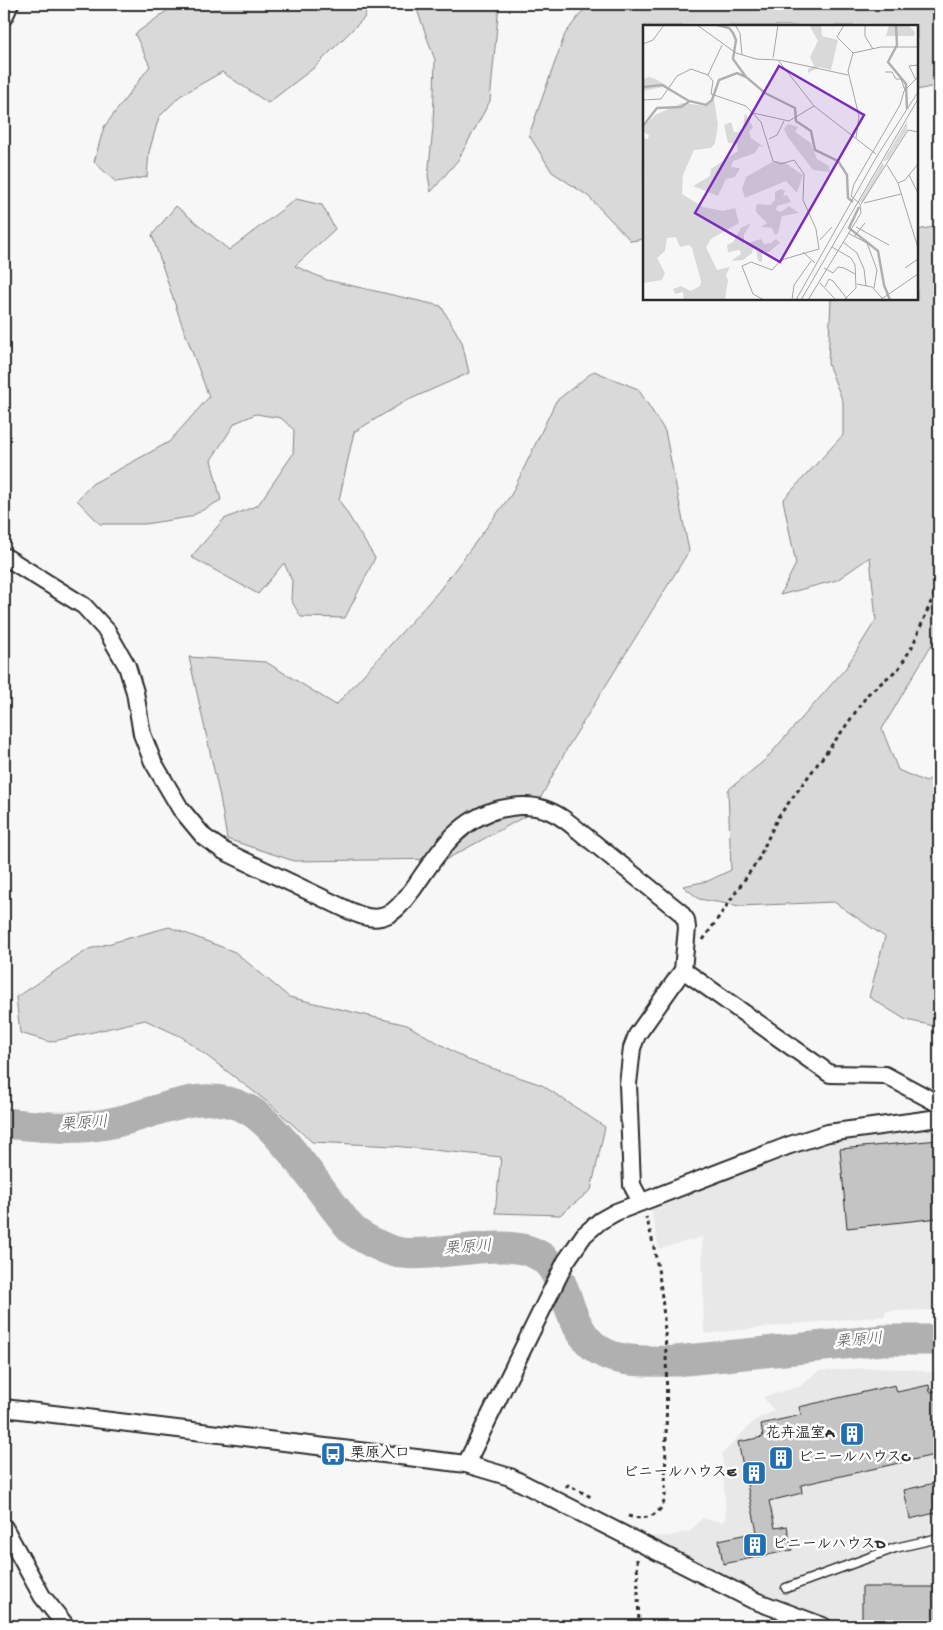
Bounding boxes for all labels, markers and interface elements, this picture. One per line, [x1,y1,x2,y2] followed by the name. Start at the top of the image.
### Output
[643,25,918,300] inset map
[59,1113,109,1136] water label: 栗原川
[443,1237,493,1260] water label: 栗原川
[834,1329,884,1354] water label: 栗原川
[839,1421,865,1447] building icon: 花卉温室A
[765,1424,835,1443] place label: 花卉温室A
[320,1441,346,1467] bus stop icon: 栗原入口
[350,1445,410,1463] place label: 栗原入口
[768,1445,794,1471] building icon: ビニールハウスC
[798,1449,912,1467] place label: ビニールハウスC
[741,1460,767,1486] building icon: ビニールハウスE
[623,1464,738,1482] place label: ビニールハウスE
[742,1532,768,1558] building icon: ビニールハウスD
[772,1536,887,1554] place label: ビニールハウスD

